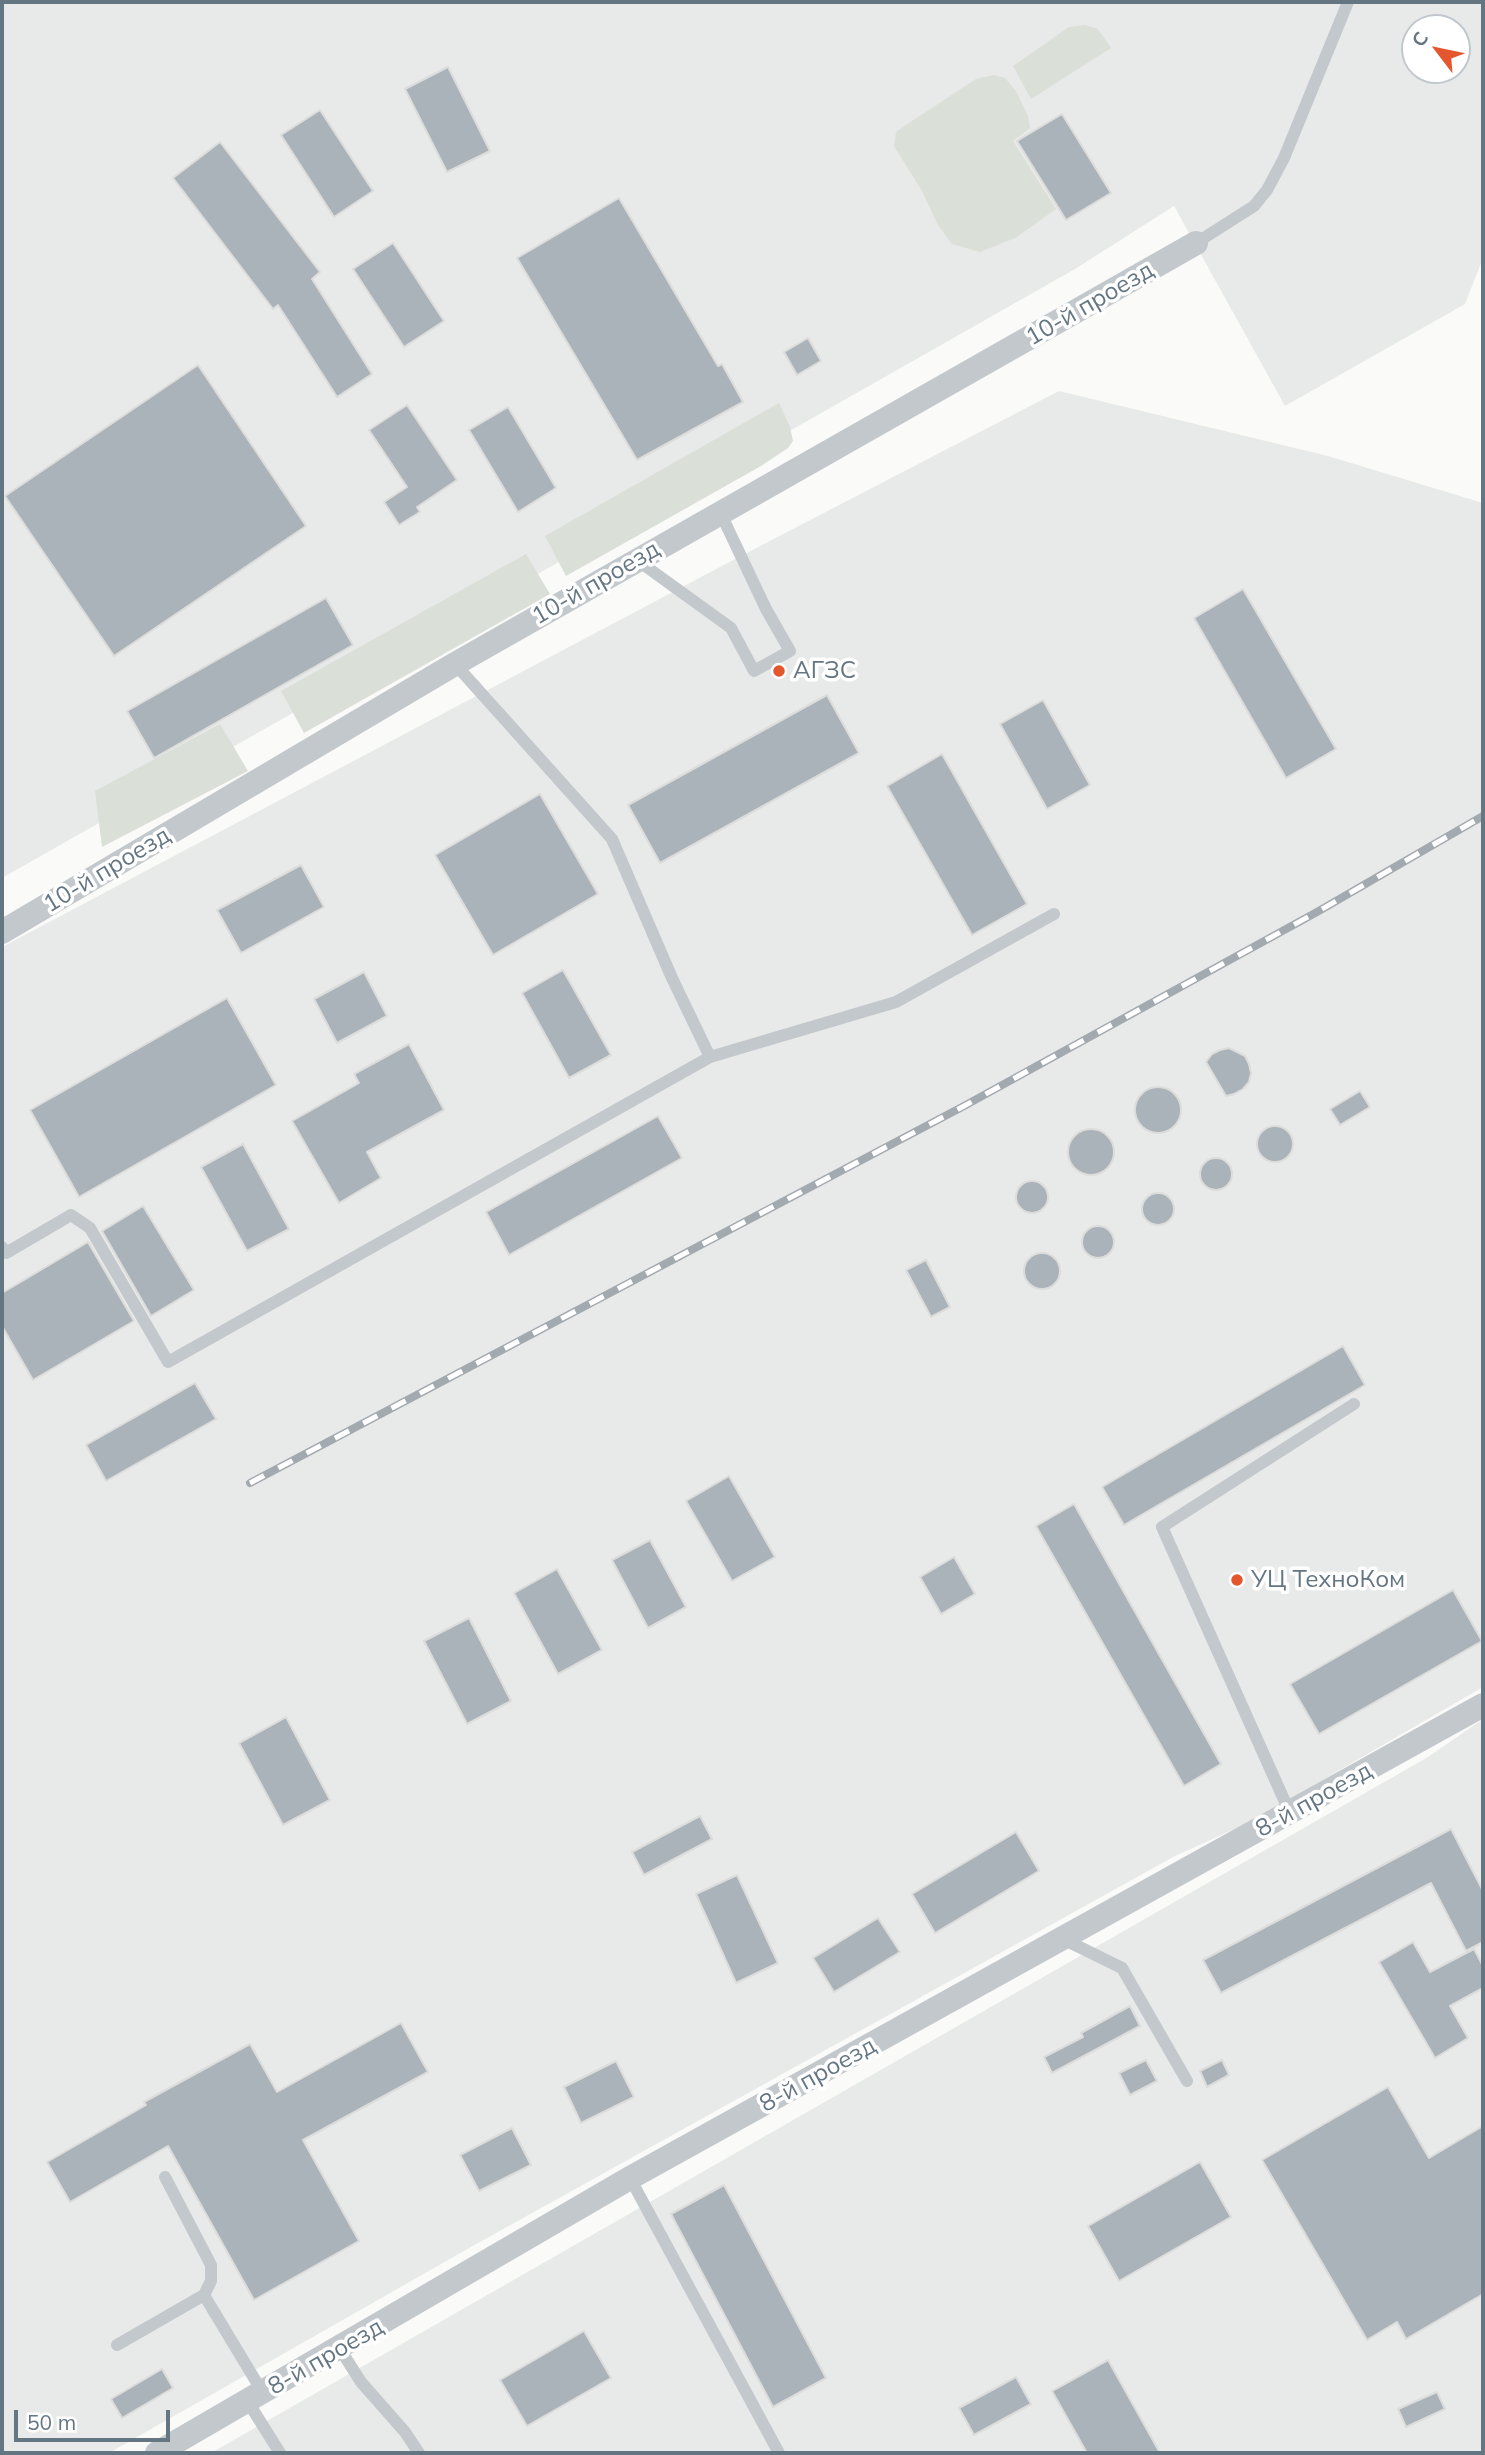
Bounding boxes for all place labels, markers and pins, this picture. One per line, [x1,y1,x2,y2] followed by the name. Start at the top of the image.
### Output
[793,657,856,685] place label: АГЗС
[771,663,787,679] marker: АГЗС
[1251,1566,1405,1594] place label: УЦ ТехноКом
[1229,1572,1245,1588] marker: УЦ ТехноКом

